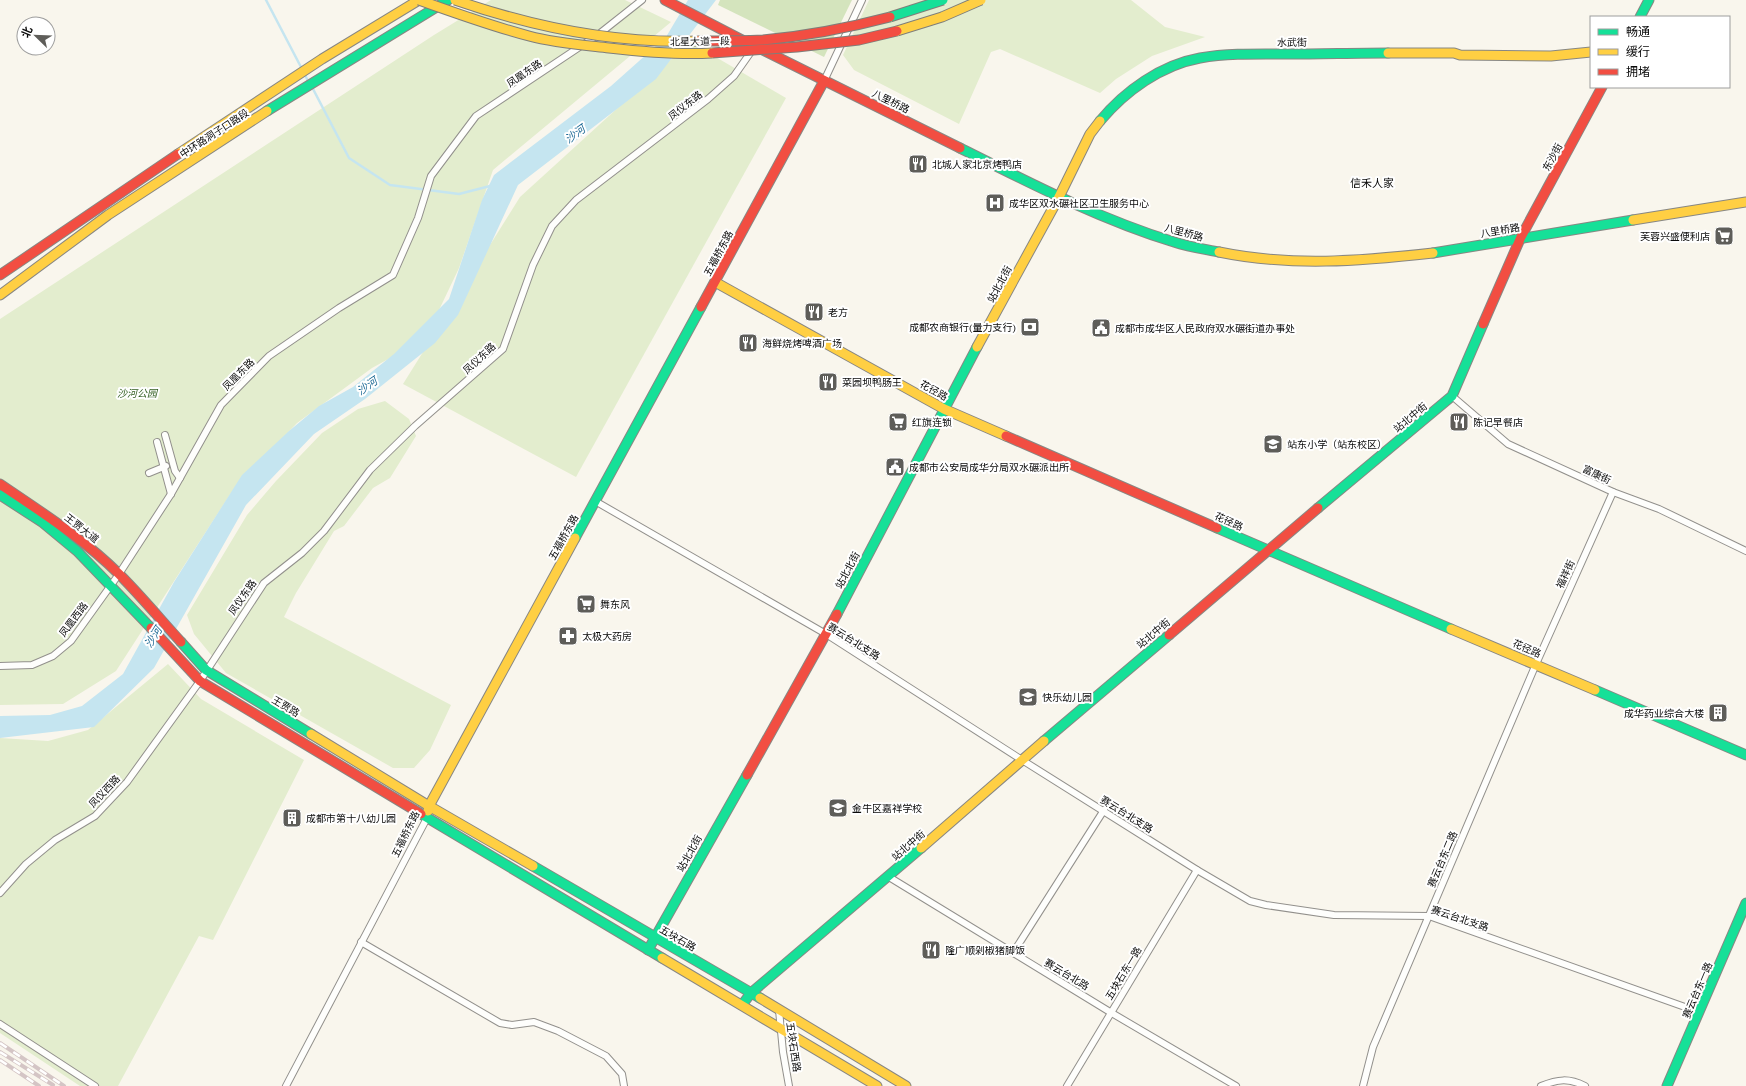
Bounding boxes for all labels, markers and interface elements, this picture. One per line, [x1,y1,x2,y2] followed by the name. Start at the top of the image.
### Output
[16,16,56,56] north arrow
[1590,16,1730,88] legend
[18,24,35,40] text: 北
[1626,24,1650,39] text: 畅通
[670,34,730,49] street label: 北星大道一段
[1277,36,1307,49] street label: 水武街
[1626,44,1650,59] text: 缓行
[504,57,544,90] street label: 凤凰东路
[1626,64,1650,79] text: 拥堵
[870,87,912,116] street label: 八里桥路
[666,88,705,123] street label: 凤仪东路
[177,106,251,161] street label: 中环路洞子口路段
[562,121,590,146] water label: 沙河
[1540,141,1565,174] street label: 东沙街
[907,153,929,175] restaurant icon: 北城人家北京烤鸭店
[932,158,1022,171] place label: 北城人家北京烤鸭店
[1350,176,1394,190] district label: 信禾人家
[984,192,1006,214] hospital icon: 成华区双水碾社区卫生服务中心
[1009,197,1149,210] place label: 成华区双水碾社区卫生服务中心
[1163,221,1205,244] street label: 八里桥路
[1479,221,1521,240] street label: 八里桥路
[1713,225,1735,247] supermarket icon: 芙蓉兴盛便利店
[701,228,736,278] street label: 五福桥东路
[1640,230,1710,243] place label: 芙蓉兴盛便利店
[984,264,1015,305] street label: 站北北街
[803,301,825,323] restaurant icon: 老方
[828,306,848,319] place label: 老方
[1019,316,1041,338] bank icon: 成都农商银行(量力支行)
[1090,317,1112,339] public building icon: 成都市成华区人民政府双水碾街道办事处
[909,321,1016,334] place label: 成都农商银行(量力支行)
[1115,322,1295,335] place label: 成都市成华区人民政府双水碾街道办事处
[737,332,759,354] restaurant icon: 海鲜烧烤啤酒广场
[762,337,842,350] place label: 海鲜烧烤啤酒广场
[460,340,498,377] street label: 凤仪东路
[220,356,257,393] street label: 凤凰东路
[817,371,839,393] restaurant icon: 菜园坝鸭肠王
[354,373,382,398] water label: 沙河
[842,376,902,389] place label: 菜园坝鸭肠王
[917,377,950,403] street label: 花径路
[117,387,159,400] park label: 沙河公园
[1391,400,1430,435] street label: 站北中街
[887,411,909,433] supermarket icon: 红旗连锁
[1448,411,1470,433] restaurant icon: 陈记早餐店
[912,416,952,429] place label: 红旗连锁
[1473,416,1523,429] place label: 陈记早餐店
[1262,433,1284,455] school or university icon: 站东小学（站东校区）
[1287,438,1387,451] place label: 站东小学（站东校区）
[884,456,906,478] public building icon: 成都市公安局成华分局双水碾派出所
[909,461,1069,474] place label: 成都市公安局成华分局双水碾派出所
[1580,462,1613,487] street label: 富康街
[1212,509,1245,533] street label: 花径路
[62,511,101,546] street label: 王贾大道
[546,512,581,562] street label: 五福桥东路
[832,550,863,591] street label: 站北北街
[1553,558,1577,591] street label: 福祥街
[226,577,259,617] street label: 凤仪东路
[575,593,597,615] supermarket icon: 舞东风
[600,598,630,611] place label: 舞东风
[56,599,91,639] street label: 凤凰西路
[1134,616,1173,651] street label: 站北中街
[825,620,883,663] street label: 赛云台北支路
[141,622,166,650] water label: 沙河
[557,625,579,647] pharmacy icon: 太极大药房
[582,630,632,643] place label: 太极大药房
[1510,637,1543,660] street label: 花径路
[1017,686,1039,708] school or university icon: 快乐幼儿园
[1042,691,1092,704] place label: 快乐幼儿园
[270,693,302,720] street label: 王贾路
[1707,702,1729,724] building icon: 成华药业综合大楼
[1624,707,1704,720] place label: 成华药业综合大楼
[86,772,123,810] street label: 凤仪西路
[1098,793,1156,836] street label: 赛云台北支路
[827,797,849,819] school or university icon: 金牛区嘉祥学校
[852,802,922,815] place label: 金牛区嘉祥学校
[281,807,303,829] building icon: 成都市第十八幼儿园
[389,809,422,860] street label: 五福桥东路
[306,812,396,825] place label: 成都市第十八幼儿园
[889,827,928,863] street label: 站北中街
[1425,829,1460,889] street label: 赛云台东二路
[674,833,705,874] street label: 站北北街
[1429,903,1490,934] street label: 赛云台北支路
[657,923,698,954] street label: 五块石路
[920,939,942,961] restaurant icon: 隆广顺剁椒猪脚饭
[945,944,1025,957] place label: 隆广顺剁椒猪脚饭
[1102,944,1144,1002] street label: 五块石东一路
[1042,956,1092,993] street label: 赛云台北路
[1680,960,1715,1020] street label: 赛云台东一路
[784,1021,803,1073] street label: 五块石西路

